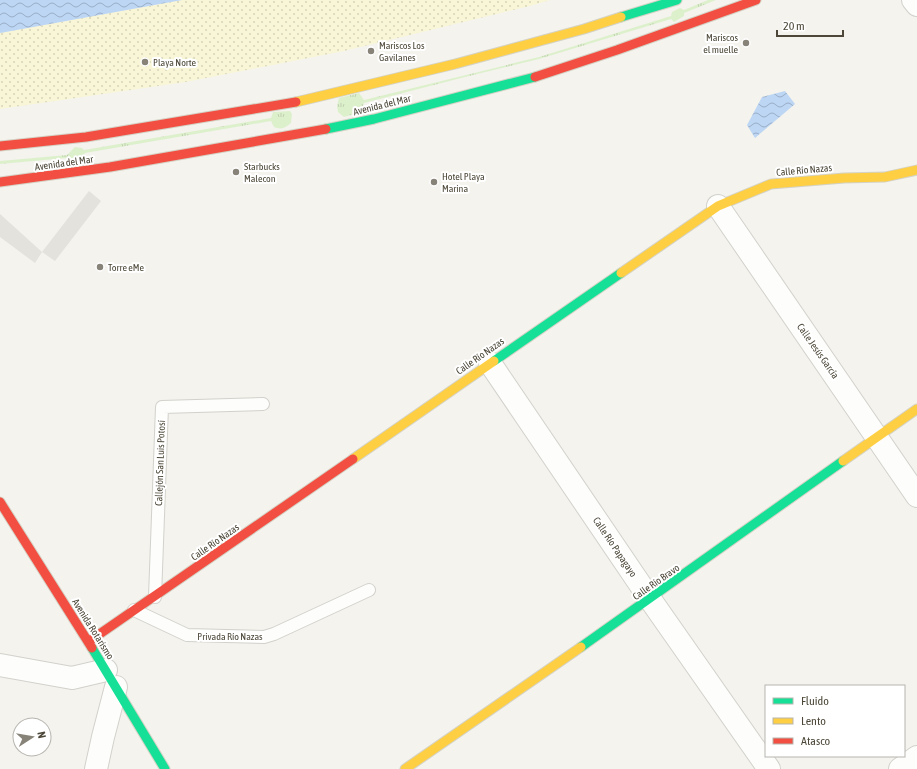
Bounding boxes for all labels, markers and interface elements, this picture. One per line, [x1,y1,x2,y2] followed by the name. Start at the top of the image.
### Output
[777,12,843,38] scale bar
[783,19,805,33] text: 20 m
[703,32,738,55] place label: Mariscos el muelle
[741,38,751,48] marker: Mariscos el muelle
[379,40,425,63] place label: Mariscos Los Gavilanes
[366,46,376,56] marker: Mariscos Los Gavilanes
[140,57,150,67] marker: Playa Norte
[153,57,196,68] place label: Playa Norte
[352,92,413,117] street label: Avenida del Mar
[34,153,95,173] street label: Avenida del Mar
[244,161,280,184] place label: Starbucks Malecon
[776,162,833,178] street label: Calle Río Nazas
[231,167,241,177] marker: Starbucks Malecon
[442,171,485,194] place label: Hotel Playa Marina
[429,177,439,187] marker: Hotel Playa Marina
[95,262,105,272] marker: Torre eMe
[108,262,145,273] place label: Torre eMe
[795,321,841,381] street label: Calle Jesús García
[454,335,506,377] street label: Calle Río Nazas
[153,419,167,506] street label: Callejón San Luis Potosí
[591,515,639,579] street label: Calle Río Papagayo
[189,521,241,563] street label: Calle Río Nazas
[631,562,682,602] street label: Calle Río Bravo
[70,597,116,662] street label: Avenida Rotarismo
[197,631,263,642] street label: Privada Río Nazas
[765,685,905,757] legend
[801,694,829,708] text: Fluido
[801,714,826,728] text: Lento
[12,717,52,757] north arrow
[35,730,48,739] text: N
[801,734,831,748] text: Atasco

